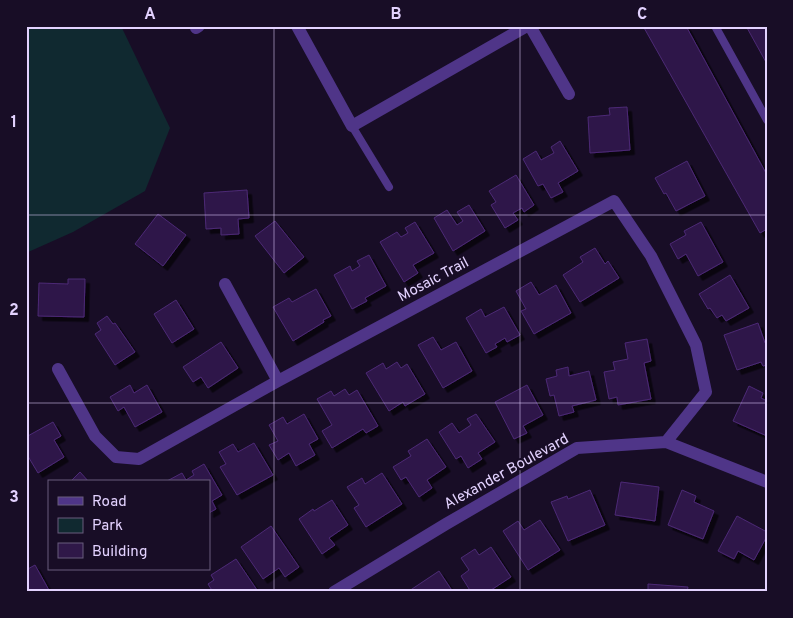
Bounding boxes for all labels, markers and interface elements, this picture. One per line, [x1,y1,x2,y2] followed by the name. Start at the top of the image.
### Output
[144,5,156,25] text: A
[390,5,402,25] text: B
[637,5,647,25] text: C
[11,113,17,133] text: 1
[395,254,473,307] street label: Mosaic Trail
[9,301,19,321] text: 2
[441,430,572,514] street label: Alexander Boulevard
[48,480,210,570] legend
[9,488,19,508] text: 3
[92,493,127,512] text: Road
[92,517,123,536] text: Park
[92,543,147,562] text: Building

